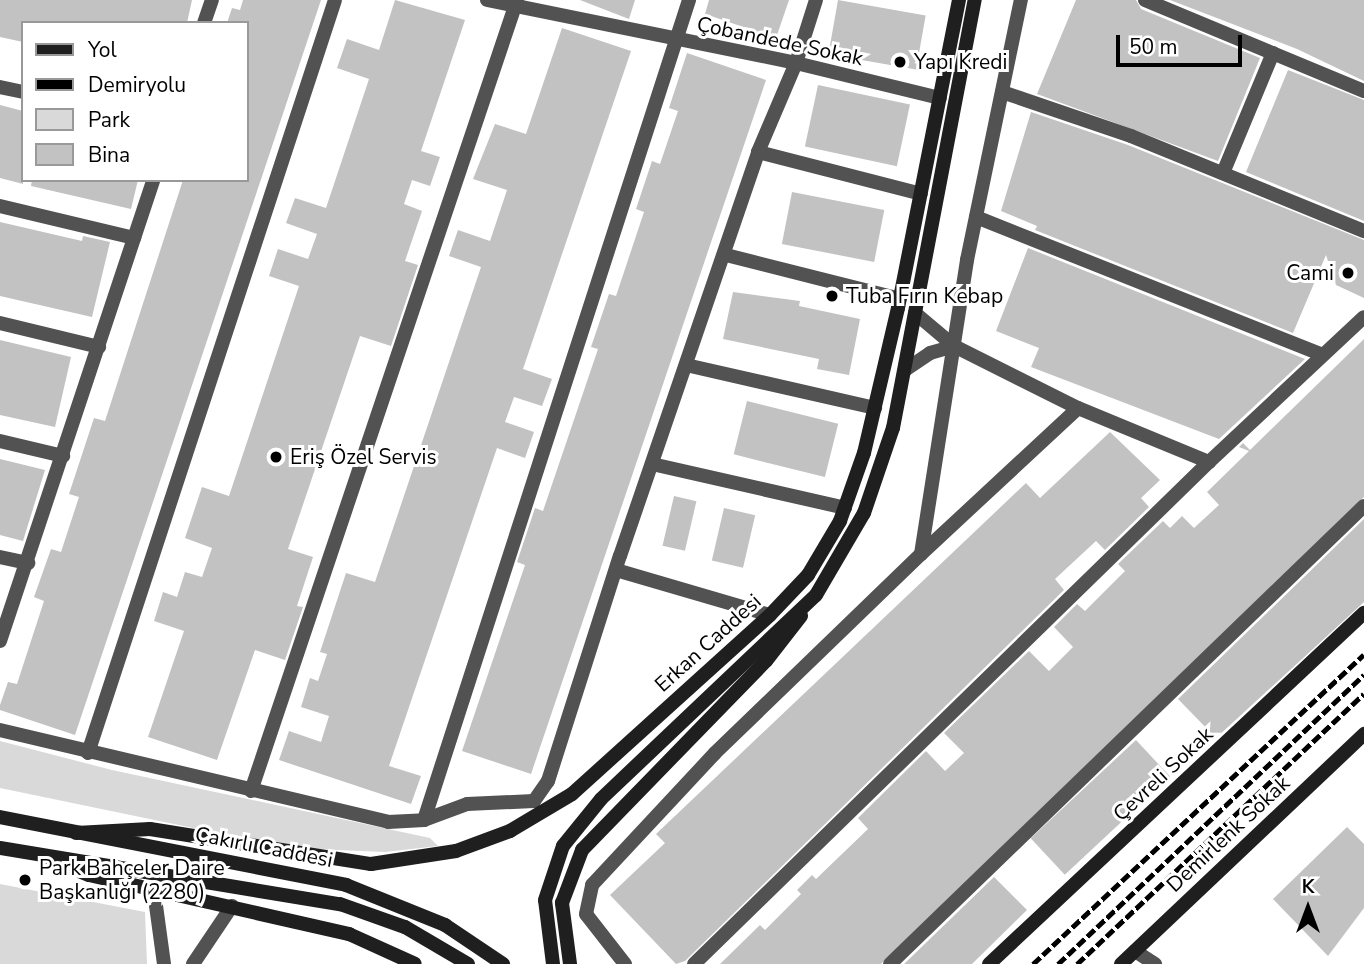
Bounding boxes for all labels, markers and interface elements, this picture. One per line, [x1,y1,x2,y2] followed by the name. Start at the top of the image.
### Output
[695,11,865,71] street label: Çobandede Sokak
[21,21,248,182] legend
[1119,21,1245,65] scale bar
[1129,33,1178,61] text: 50 m
[88,36,117,64] text: Yol
[914,49,1007,75] place label: Yapı Kredi
[892,54,908,70] marker: Yapı Kredi
[88,71,186,99] text: Demiryolu
[88,106,130,134] text: Park
[88,141,130,169] text: Bina
[1286,260,1334,286] place label: Cami
[1340,265,1356,281] marker: Cami
[846,283,1003,309] place label: Tuba Fırın Kebap
[824,288,840,304] marker: Tuba Fırın Kebap
[290,444,437,470] place label: Eriş Özel Servis
[268,449,284,465] marker: Eriş Özel Servis
[650,589,766,697] street label: Erkan Caddesi
[1108,722,1218,826] street label: Çevreli Sokak
[1161,771,1295,897] street label: Demirlenk Sokak
[193,821,335,873] street label: Çakırlı Caddesi
[39,855,225,905] place label: Park Bahçeler Dai̇re Başkanlığı (2280)
[17,872,33,888] marker: Park Bahçeler Dai̇re Başkanlığı (2280)
[1273,873,1343,943] north arrow
[1302,874,1314,900] text: K

